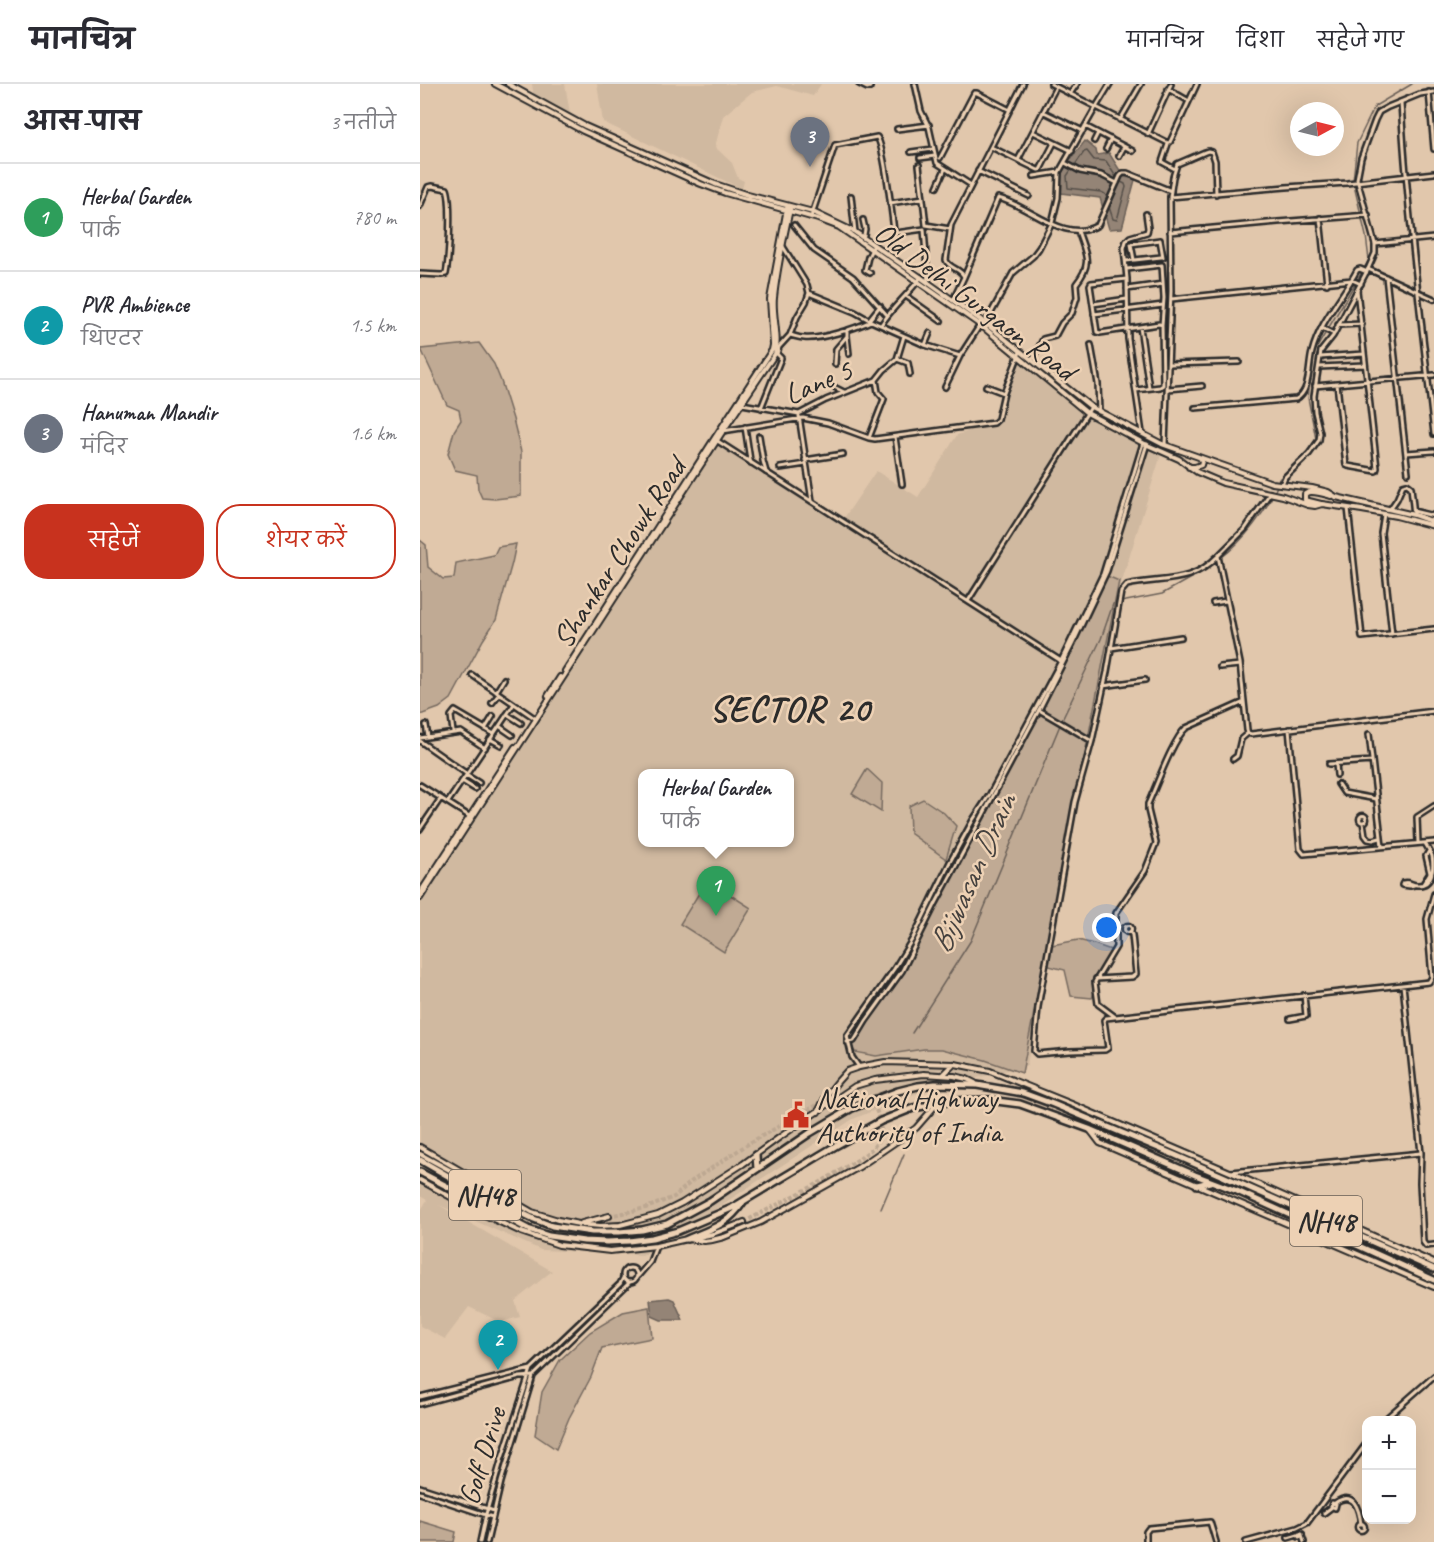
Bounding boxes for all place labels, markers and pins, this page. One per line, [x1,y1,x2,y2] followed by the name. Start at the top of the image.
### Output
[790,118,830,167] pin: 3
[696,866,736,916] pin: 1
[816,1079,1004,1151] place label: National Highway Authority of India
[781,1100,811,1130] public building icon: National Highway Authority of India
[478,1320,518,1370] pin: 2

